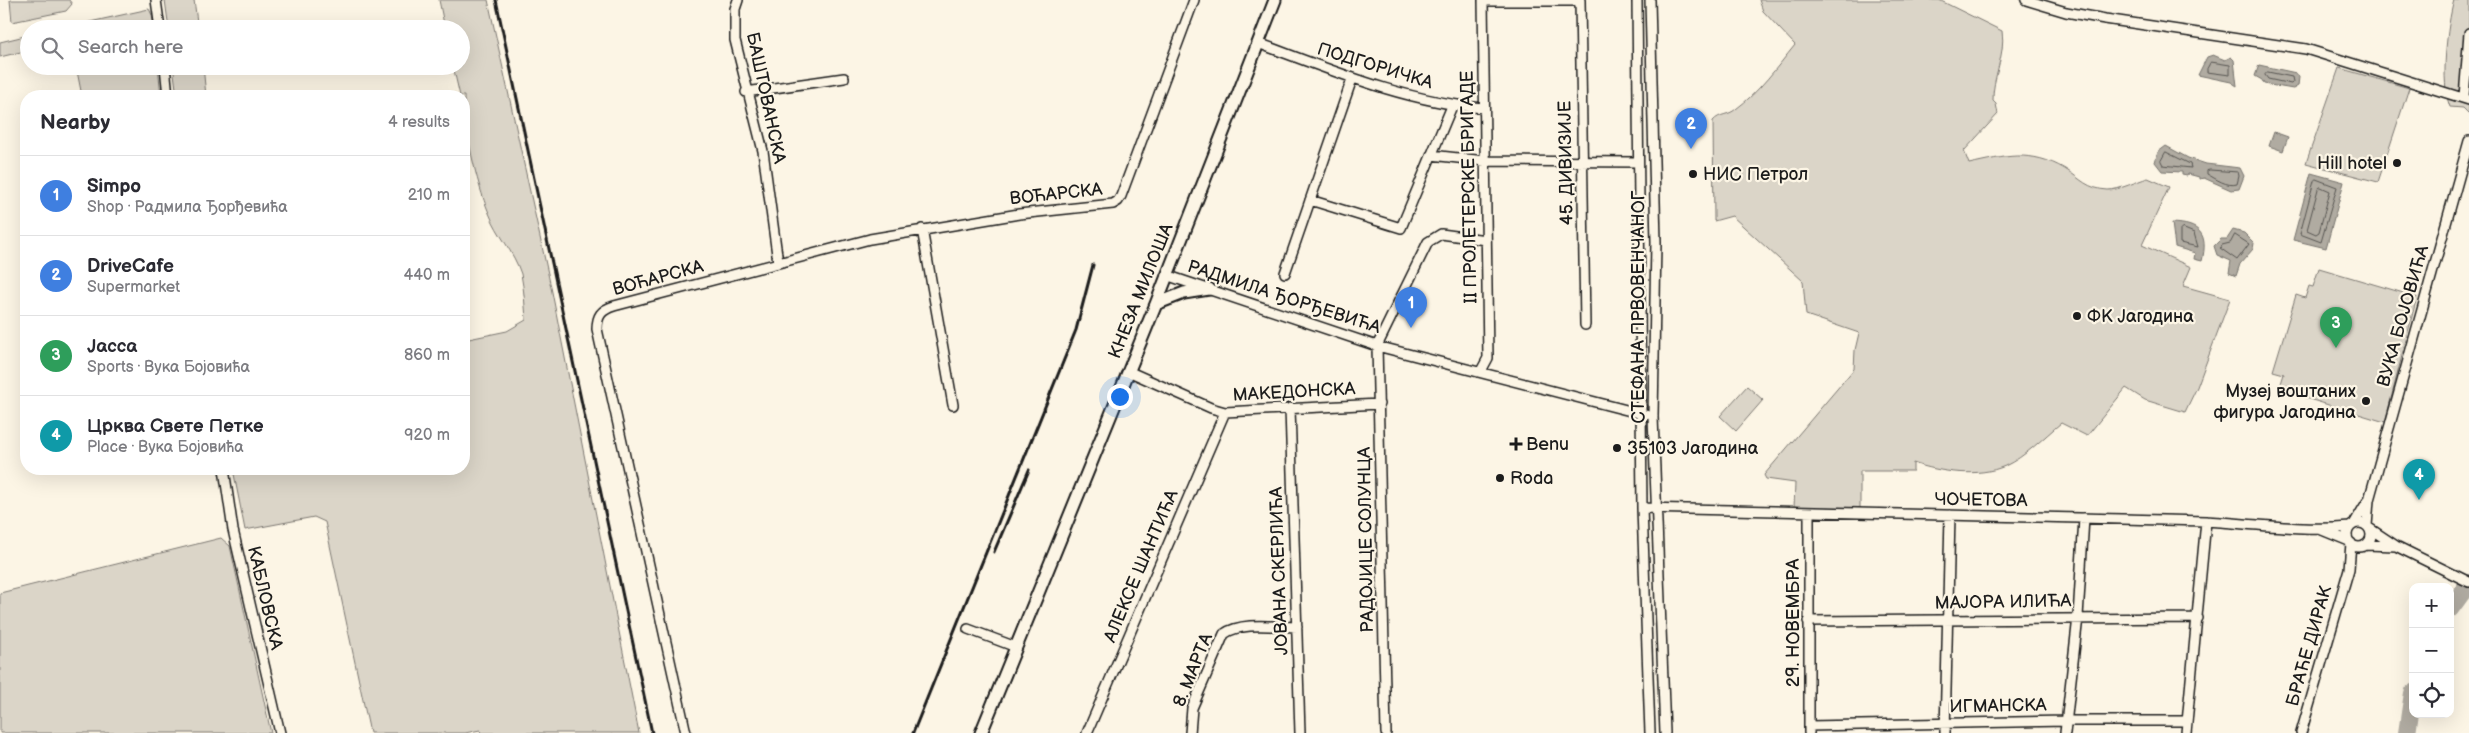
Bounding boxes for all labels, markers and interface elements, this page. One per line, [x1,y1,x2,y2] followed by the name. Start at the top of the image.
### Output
[20,20,470,75] search box
[742,30,790,166] street label: БАШТОВАНСКА
[38,34,66,62] icon: search
[78,36,183,59] text: Search here
[1315,38,1435,94] street label: ПОДГОРИЧКА
[1456,70,1482,304] street label: II ПРОЛЕТЕРСКЕ БРИГАДЕ
[1554,101,1578,225] street label: 45. ДИВИЗИЈЕ
[1675,108,1707,149] pin: 2
[40,110,110,135] text: Nearby
[388,113,450,132] text: 4 results
[2317,153,2387,174] place label: Hill hotel
[2391,157,2403,169] marker: Hill hotel
[1703,164,1808,185] place label: НИС Петрол
[1687,168,1699,180] marker: НИС Петрол
[87,175,141,198] text: Simpo
[1009,179,1103,209] street label: ВОЋАРСКА
[53,186,59,205] text: 1
[408,186,450,205] text: 210 m
[1628,190,1649,424] street label: СТЕФАНА ПРВОВЕНЧАНОГ
[87,198,288,217] text: Shop · Радмила Ђорђевића
[1104,220,1178,362] street label: КНЕЗА МИЛОША
[2373,243,2433,389] street label: ВУКА БОЈОВИЋА
[87,255,174,278] text: DriveCafe
[610,256,706,300] street label: ВОЋАРСКА
[1185,256,1383,338] street label: РАДМИЛА ЂОРЂЕВИЋА
[51,266,61,285] text: 2
[404,266,450,285] text: 440 m
[87,278,180,297] text: Supermarket
[1395,287,1427,328] pin: 1
[2087,306,2194,327] place label: ФК Јагодина
[2320,307,2352,348] pin: 3
[2071,310,2083,322] marker: ФК Јагодина
[87,335,137,358] text: Јасса
[51,346,61,365] text: 3
[404,346,450,365] text: 860 m
[87,358,250,377] text: Sports · Вука Бојовића
[1232,378,1356,406] street label: МАКЕДОНСКА
[2213,381,2356,423] place label: Музеј воштаних фигура Јагодина
[1107,384,1133,410] your location
[2360,395,2372,407] marker: Музеј воштаних фигура Јагодина
[87,415,264,438] text: Црква Свете Петке
[51,426,61,445] text: 4
[404,426,450,445] text: 920 m
[1526,434,1569,455] place label: Benu
[87,438,244,457] text: Place · Вука Бојовића
[1510,438,1522,450] marker: Benu
[1627,438,1759,459] place label: 35103 Јагодина
[1611,442,1623,454] marker: 35103 Јагодина
[1354,447,1378,633] street label: РАДОЈИЦЕ СОЛУНЦА
[2403,459,2435,500] pin: 4
[1510,468,1554,489] place label: Roda
[1494,472,1506,484] marker: Roda
[1266,486,1292,656] street label: ЈОВАНА СКЕРЛИЋА
[1099,487,1183,646] street label: АЛЕКСЕ ШАНТИЋА
[1934,489,2028,511] street label: ЧОЧЕТОВА
[243,544,287,652] street label: КАБЛОВСКА
[1783,559,1804,687] street label: 29. НОВЕМБРА
[2282,583,2336,709] street label: БРАЋЕ ДИРАК
[2409,583,2454,718] map controls
[2409,583,2454,628] button: +
[1935,590,2072,614] street label: МАЈОРА ИЛИЋА
[2409,628,2454,673] button: −
[1169,630,1217,710] street label: 8. МАРТА
[2409,673,2454,718] button: locate
[1949,695,2047,717] street label: ИГМАНСКА

